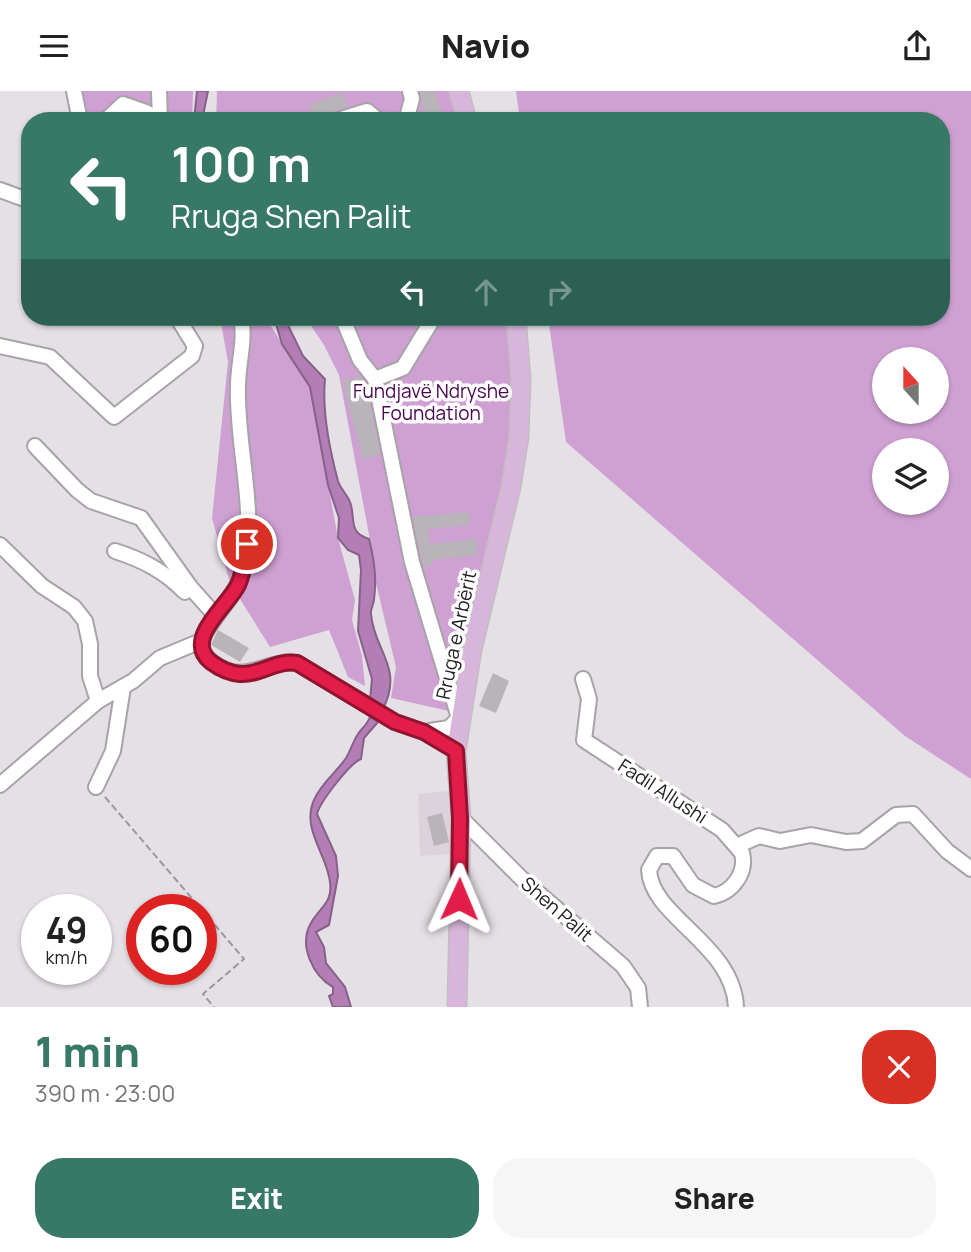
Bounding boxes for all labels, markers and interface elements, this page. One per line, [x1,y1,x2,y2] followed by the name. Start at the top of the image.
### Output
[441,24,530,68] text: Navio
[35,27,73,65] icon: menu
[898,27,936,65] icon: share
[171,130,311,197] text: 100 m
[56,140,147,231] icon: left
[171,194,411,238] text: Rruga Shen Palit
[394,273,432,311] icon: left
[467,273,505,311] icon: ahead
[540,273,578,311] icon: right
[872,347,948,423] north arrow
[872,347,949,515] map controls
[353,378,509,426] park label: Fundjavë Ndryshe Foundation
[872,438,949,515] button: layers
[217,514,277,574] pin
[228,525,266,563] icon: arrive
[430,568,482,702] street label: Rruga e Arbërit
[613,752,713,830] street label: Fadil Allushi
[422,862,496,936] position arrow
[516,871,598,947] street label: Shen Palit
[126,894,217,985] speed limit sign: 60
[45,906,88,954] text: 49
[46,945,87,969] text: km/h
[35,1022,140,1080] text: 1 min
[862,1030,936,1104] button: close
[35,1077,175,1109] text: 390 m · 23:00
[35,1158,479,1238] button: Exit
[493,1158,936,1238] button: Share

